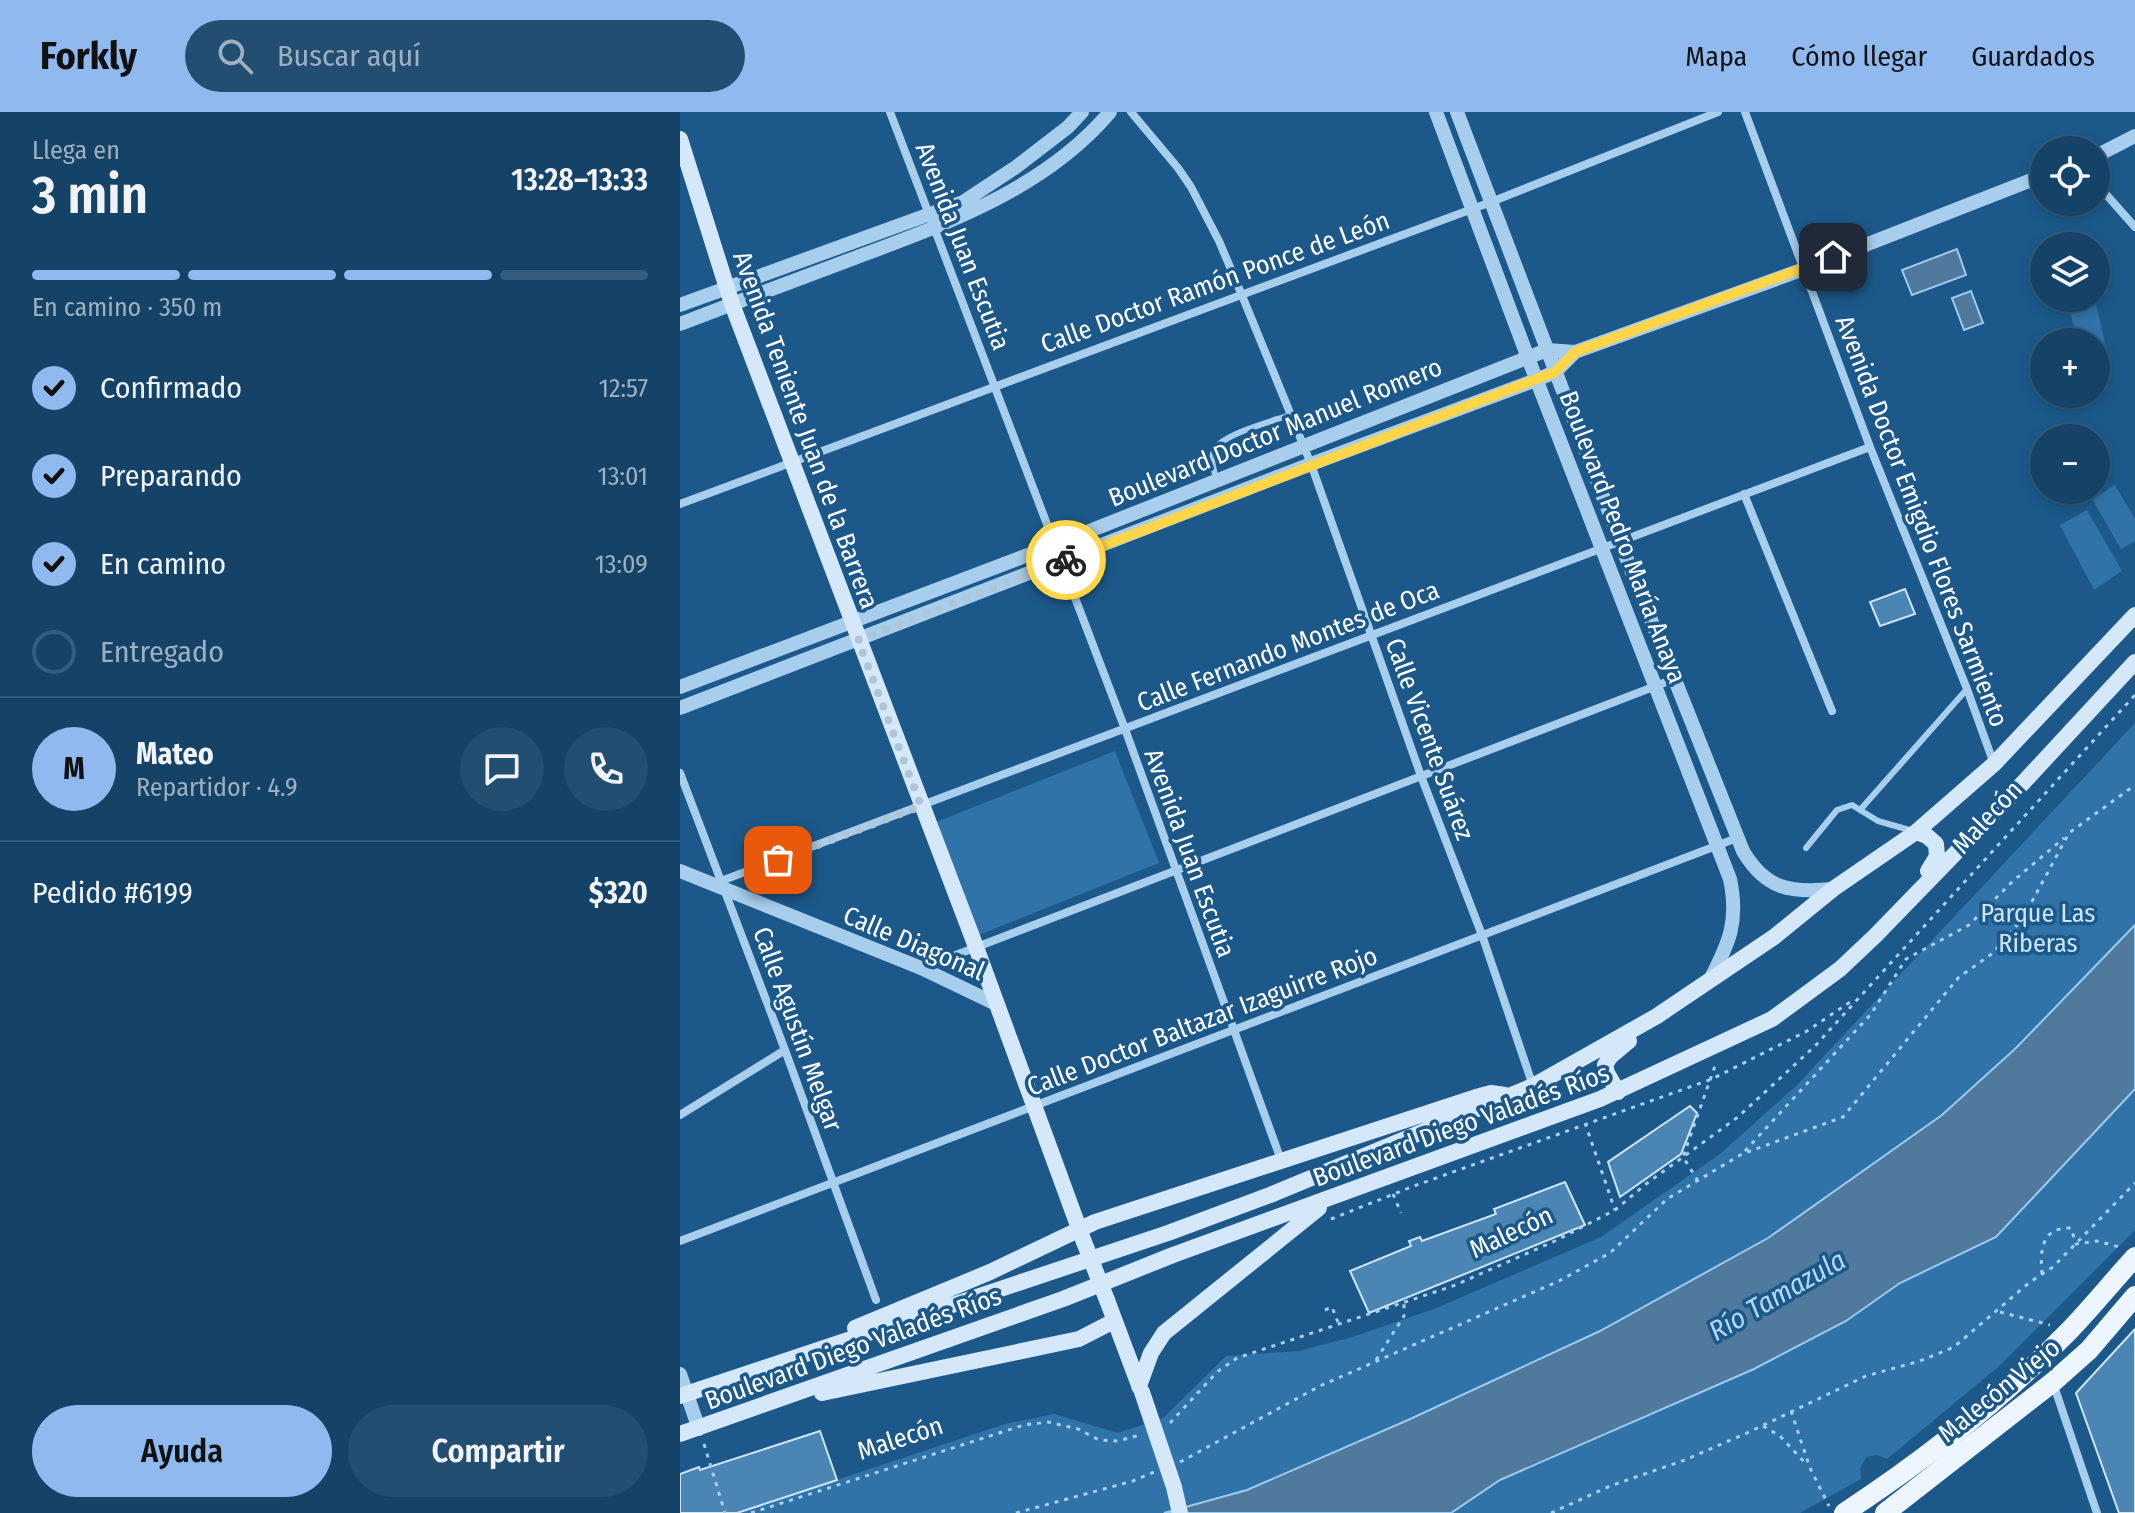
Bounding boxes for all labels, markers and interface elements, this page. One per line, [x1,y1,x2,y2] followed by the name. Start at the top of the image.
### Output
[185,20,745,92] search box
[40,33,137,79] text: Forkly
[213,34,257,78] icon: search
[277,38,421,74] text: Buscar aquí
[1685,40,1747,73] text: Mapa
[1791,40,1927,73] text: Cómo llegar
[1971,40,2095,73] text: Guardados
[32,135,120,166] text: Llega en
[2030,136,2110,504] map controls
[2030,136,2110,216] button: locate
[909,138,1016,354] street label: Avenida Juan Escutia
[511,162,648,198] text: 13:28–13:33
[32,164,148,227] text: 3 min
[1037,205,1394,360] street label: Calle Doctor Ramón Ponce de León
[1799,223,1867,291] pin
[2030,232,2110,312] button: layers
[1811,235,1855,279] icon: home
[726,247,885,613] street label: Avenida Teniente Juan de la Barrera
[32,292,222,323] text: En camino · 350 m
[1829,311,2014,731] street label: Avenida Doctor Emigdio Flores Sarmiento
[2030,328,2110,408] button: +
[1104,351,1446,514] street label: Boulevard Doctor Manuel Romero
[32,366,76,410] icon: check
[100,370,242,406] text: Confirmado
[599,373,648,404] text: 12:57
[1552,387,1693,688] street label: Boulevard Pedro María Anaya
[2030,424,2110,504] button: −
[32,454,76,498] icon: check
[100,458,242,494] text: Preparando
[598,461,648,492] text: 13:01
[1026,520,1106,600] courier
[1044,538,1088,582] icon: bike
[32,542,76,586] icon: check
[100,546,226,582] text: En camino
[595,549,648,580] text: 13:09
[1133,574,1444,718] street label: Calle Fernando Montes de Oca
[100,634,224,670] text: Entregado
[1379,634,1480,844] street label: Calle Vicente Suárez
[460,727,544,811] button: chat
[564,727,648,811] button: phone
[136,736,214,772] text: Mateo
[1137,745,1242,962] street label: Avenida Juan Escutia
[63,751,85,787] text: M
[136,772,298,803] text: Repartidor · 4.9
[1946,774,2029,860] street label: Malecón
[744,826,812,894] pin
[756,838,800,882] icon: bag
[32,875,193,911] text: Pedido #6199
[589,875,648,911] text: $320
[1981,898,2095,959] park label: Parque Las Riberas
[838,900,989,987] street label: Calle Diagonal
[746,923,849,1135] street label: Calle Agustín Melgar
[1023,940,1382,1103] street label: Calle Doctor Baltazar Izaguirre Rojo
[1309,1057,1614,1194] street label: Boulevard Diego Valadés Ríos
[1465,1200,1558,1265] street label: Malecón
[1703,1243,1851,1348] water label: Río Tamazula
[701,1280,1006,1417] street label: Boulevard Diego Valadés Ríos
[1932,1332,2066,1449] street label: Malecón Viejo
[32,1405,332,1497] button: Ayuda
[348,1405,648,1497] button: Compartir
[853,1410,947,1467] street label: Malecón

